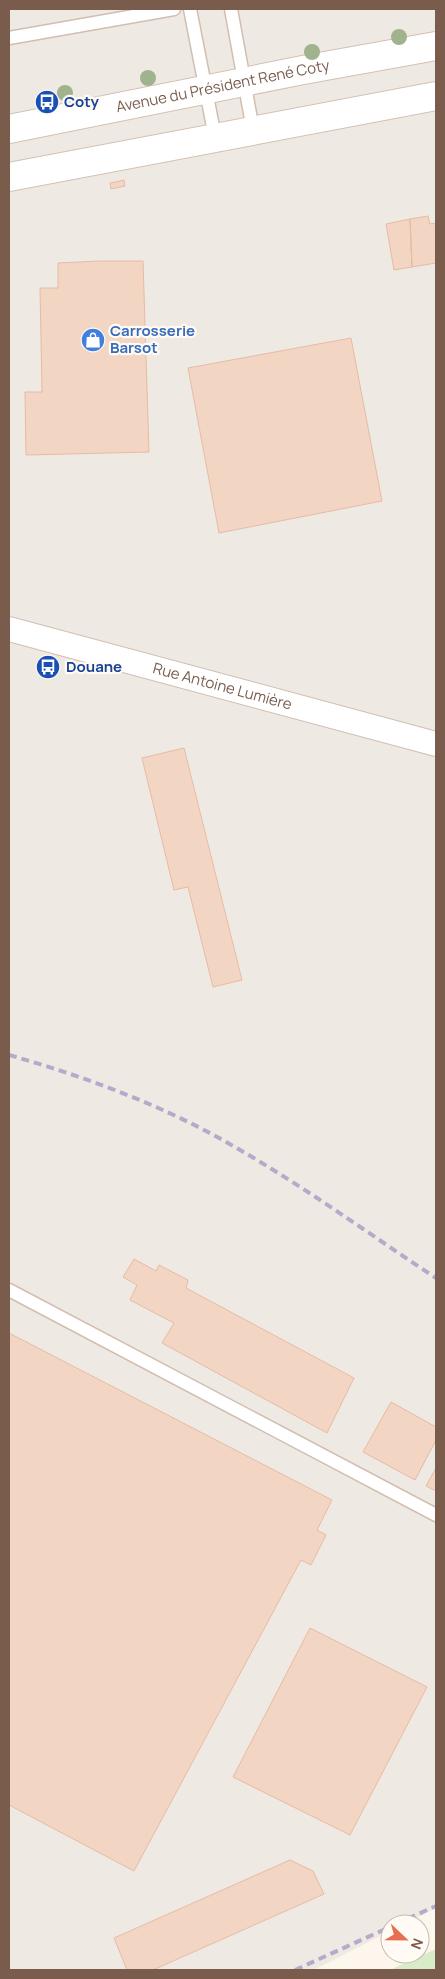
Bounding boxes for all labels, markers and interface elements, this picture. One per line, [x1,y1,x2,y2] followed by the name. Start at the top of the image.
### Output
[114,54,331,117] street label: Avenue du Président René Coty
[34,89,60,115] bus stop icon: Coty
[64,91,100,112] place label: Coty
[110,320,195,358] place label: Carrosserie Barsot
[80,327,106,353] shop icon: Carrosserie Barsot
[35,654,61,680] bus stop icon: Douane
[66,656,122,677] place label: Douane
[151,657,295,715] street label: Rue Antoine Lumière
[380,1914,430,1964] north arrow
[407,1936,428,1952] text: N

